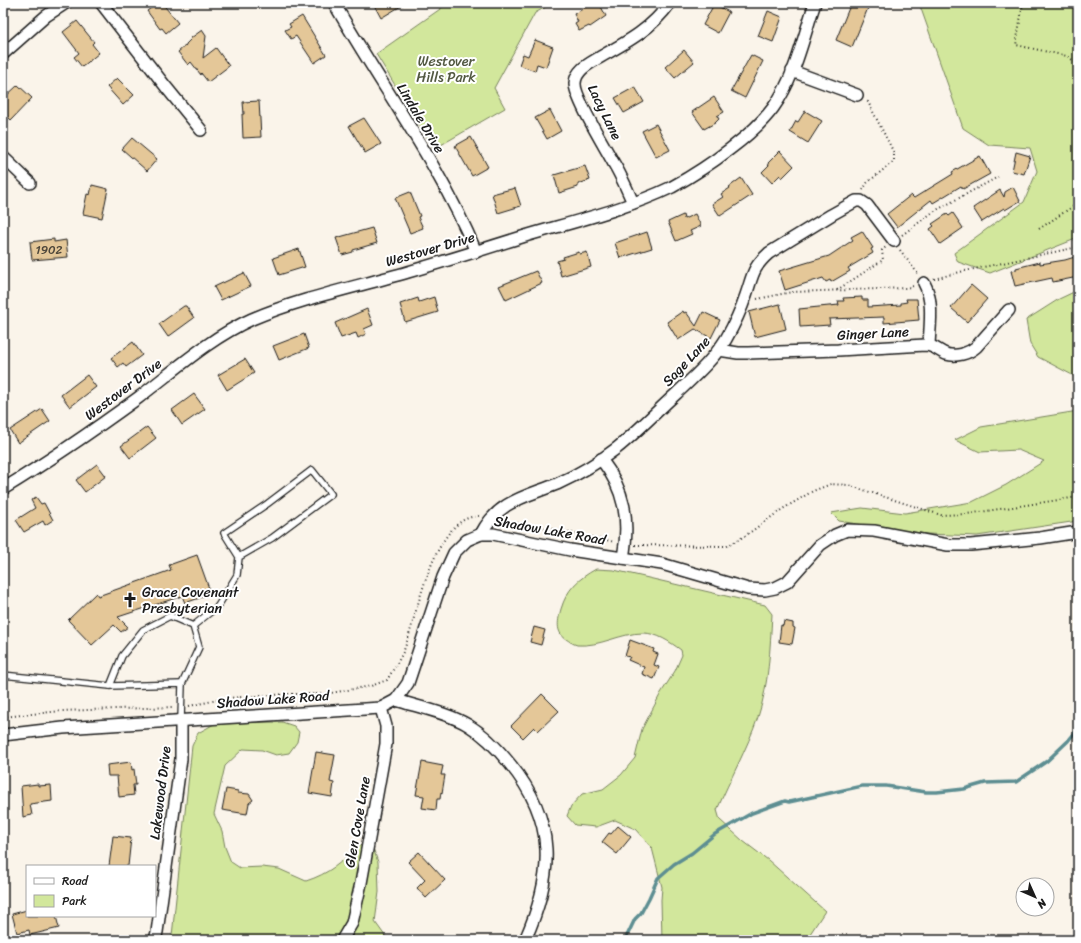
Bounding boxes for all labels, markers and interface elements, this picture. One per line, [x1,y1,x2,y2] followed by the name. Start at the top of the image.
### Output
[416,49,476,90] park label: Westover Hills Park
[390,78,451,158] street label: Lindale Drive
[580,80,629,145] street label: Lacy Lane
[382,225,478,274] street label: Westover Drive
[35,239,63,261] house number: 1902
[836,319,910,348] street label: Ginger Lane
[656,330,717,393] street label: Sage Lane
[79,352,168,427] street label: Westover Drive
[492,508,609,553] street label: Shadow Lake Road
[142,580,240,621] place label: Grace Covenant Presbyterian
[121,591,139,609] church icon: Grace Covenant Presbyterian
[216,683,332,716] street label: Shadow Lake Road
[142,745,179,841] street label: Lakewood Drive
[337,775,378,870] street label: Glen Cove Lane
[26,865,156,917] legend
[62,870,89,892] text: Road
[1015,877,1055,917] north arrow
[62,890,87,912] text: Park
[1032,894,1052,913] text: N

